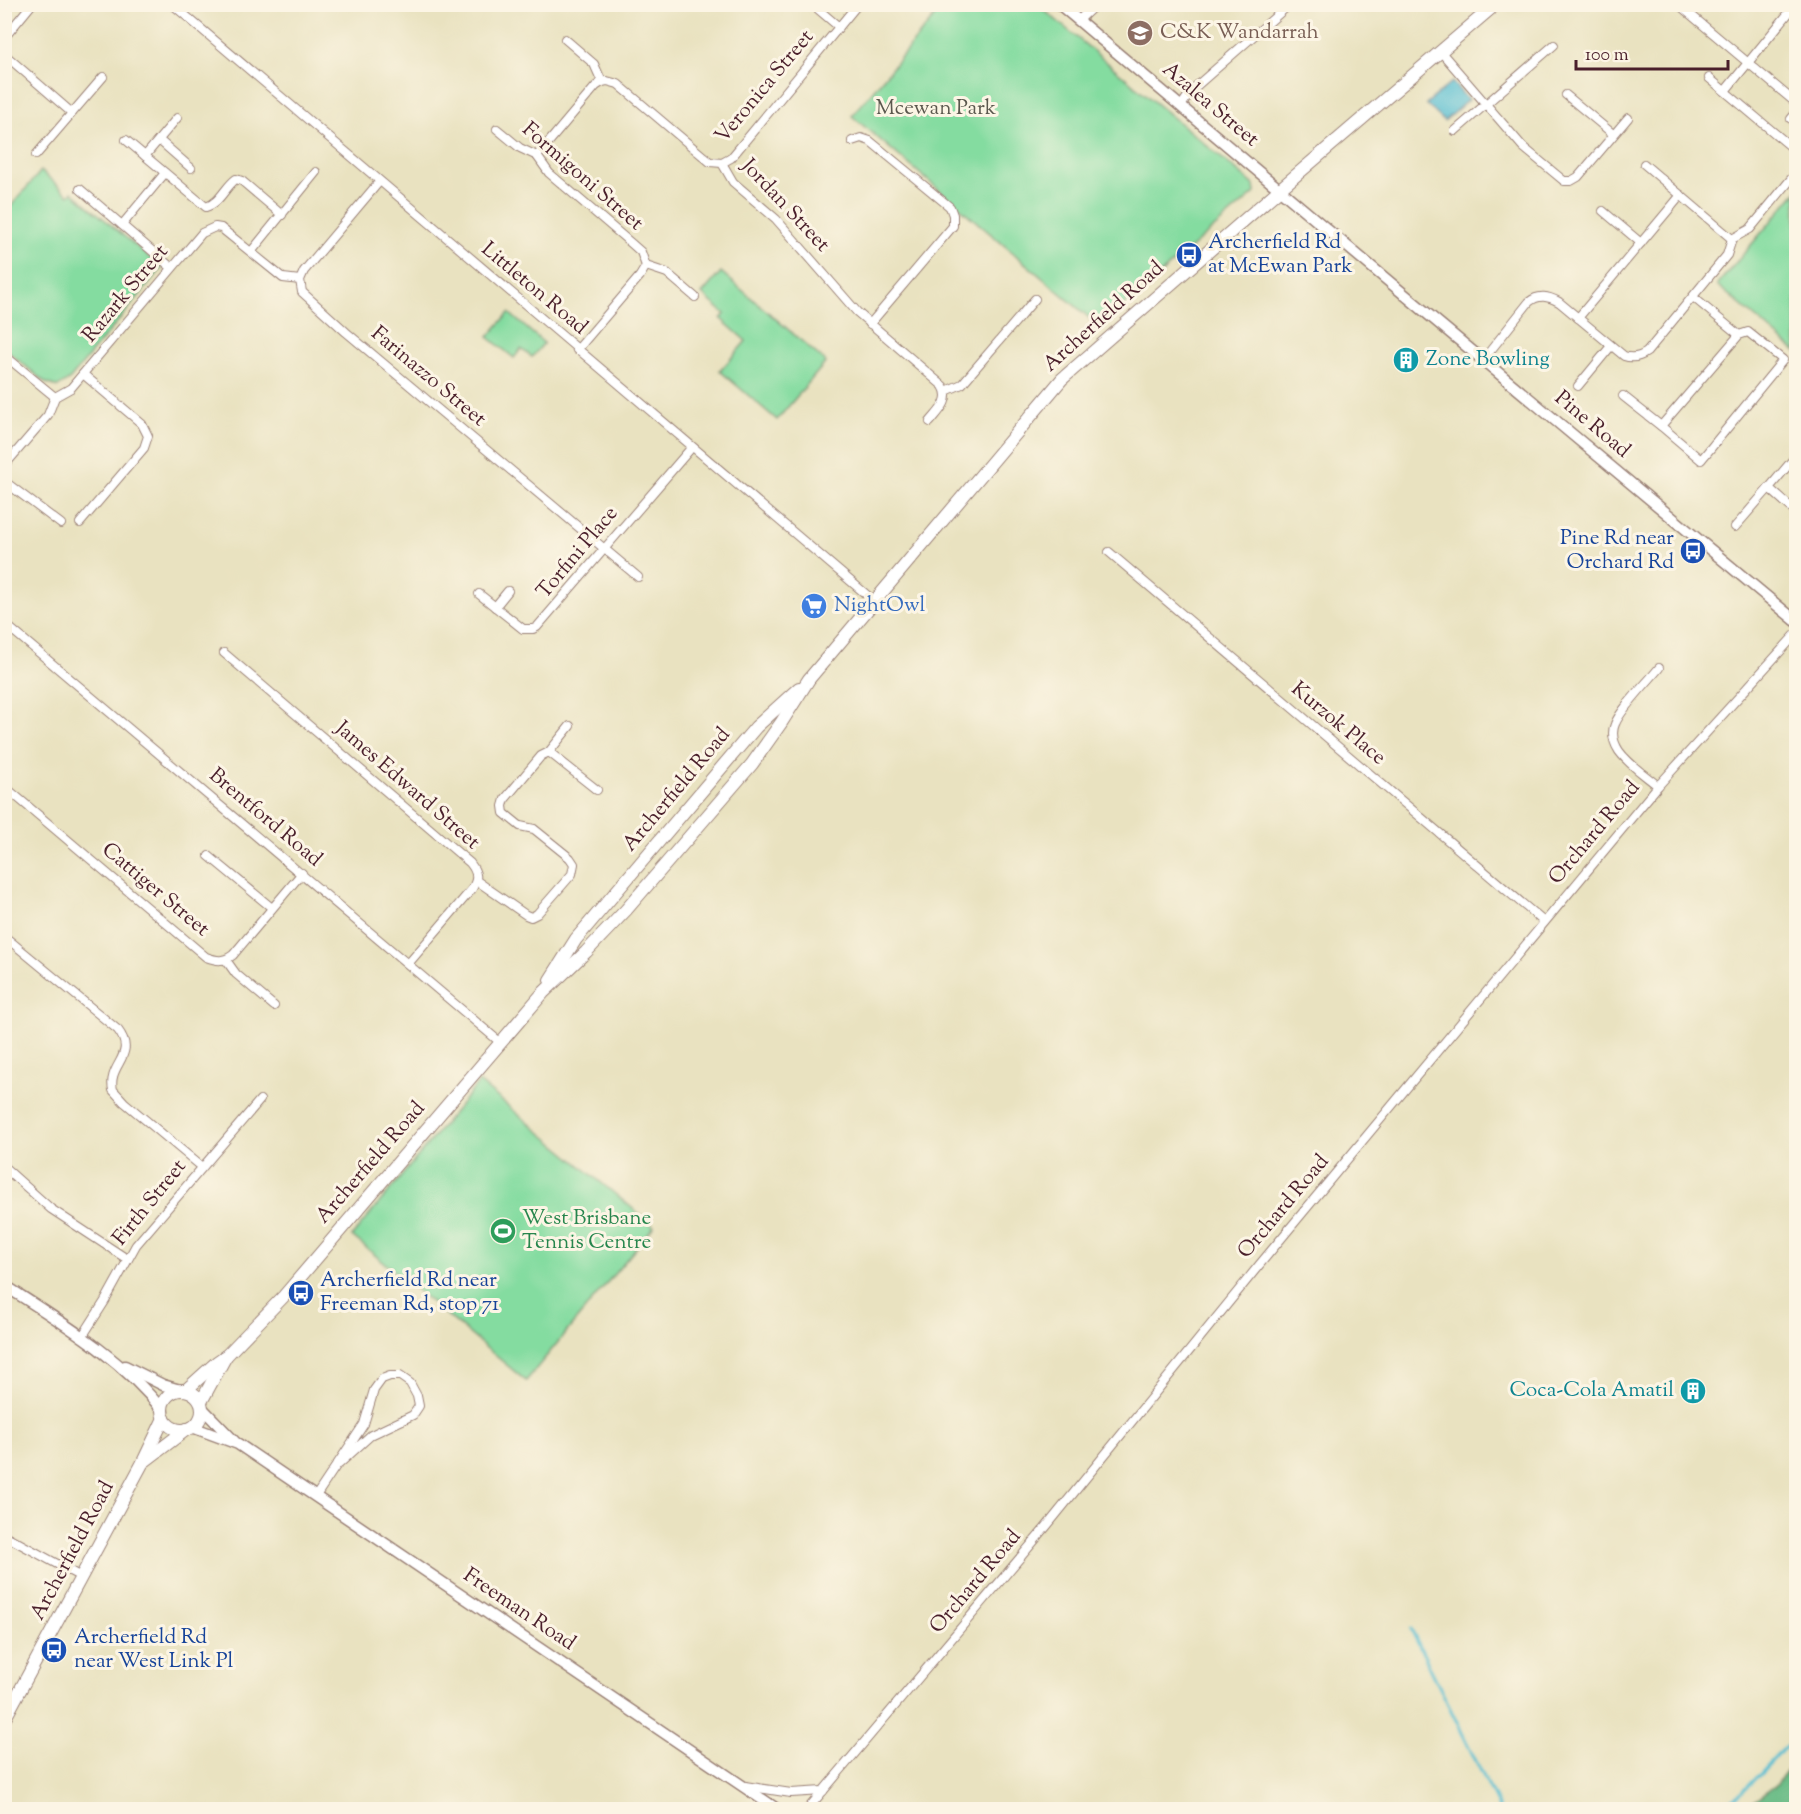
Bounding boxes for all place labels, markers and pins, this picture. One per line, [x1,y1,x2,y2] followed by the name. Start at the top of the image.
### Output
[1125,18,1155,48] school or university icon: C&K Wandarrah
[1160,18,1319,48] place label: C&K Wandarrah
[1208,228,1353,282] place label: Archerfield Rd at McEwan Park
[1174,240,1204,270] bus stop icon: Archerfield Rd at McEwan Park
[1391,345,1421,375] building icon: Zone Bowling
[1426,345,1550,375] place label: Zone Bowling
[1560,524,1674,578] place label: Pine Rd near Orchard Rd
[1678,536,1708,566] bus stop icon: Pine Rd near Orchard Rd
[799,591,829,621] supermarket icon: NightOwl
[834,591,926,621] place label: NightOwl
[522,1204,651,1258] place label: West Brisbane Tennis Centre
[488,1216,518,1246] sports icon: West Brisbane Tennis Centre
[320,1266,499,1320] place label: Archerfield Rd near Freeman Rd, stop 71
[286,1278,316,1308] bus stop icon: Archerfield Rd near Freeman Rd, stop 71
[1510,1376,1674,1406] place label: Coca-Cola Amatil
[1678,1376,1708,1406] building icon: Coca-Cola Amatil
[74,1623,233,1677] place label: Archerfield Rd near West Link Pl
[39,1635,69,1665] bus stop icon: Archerfield Rd near West Link Pl

